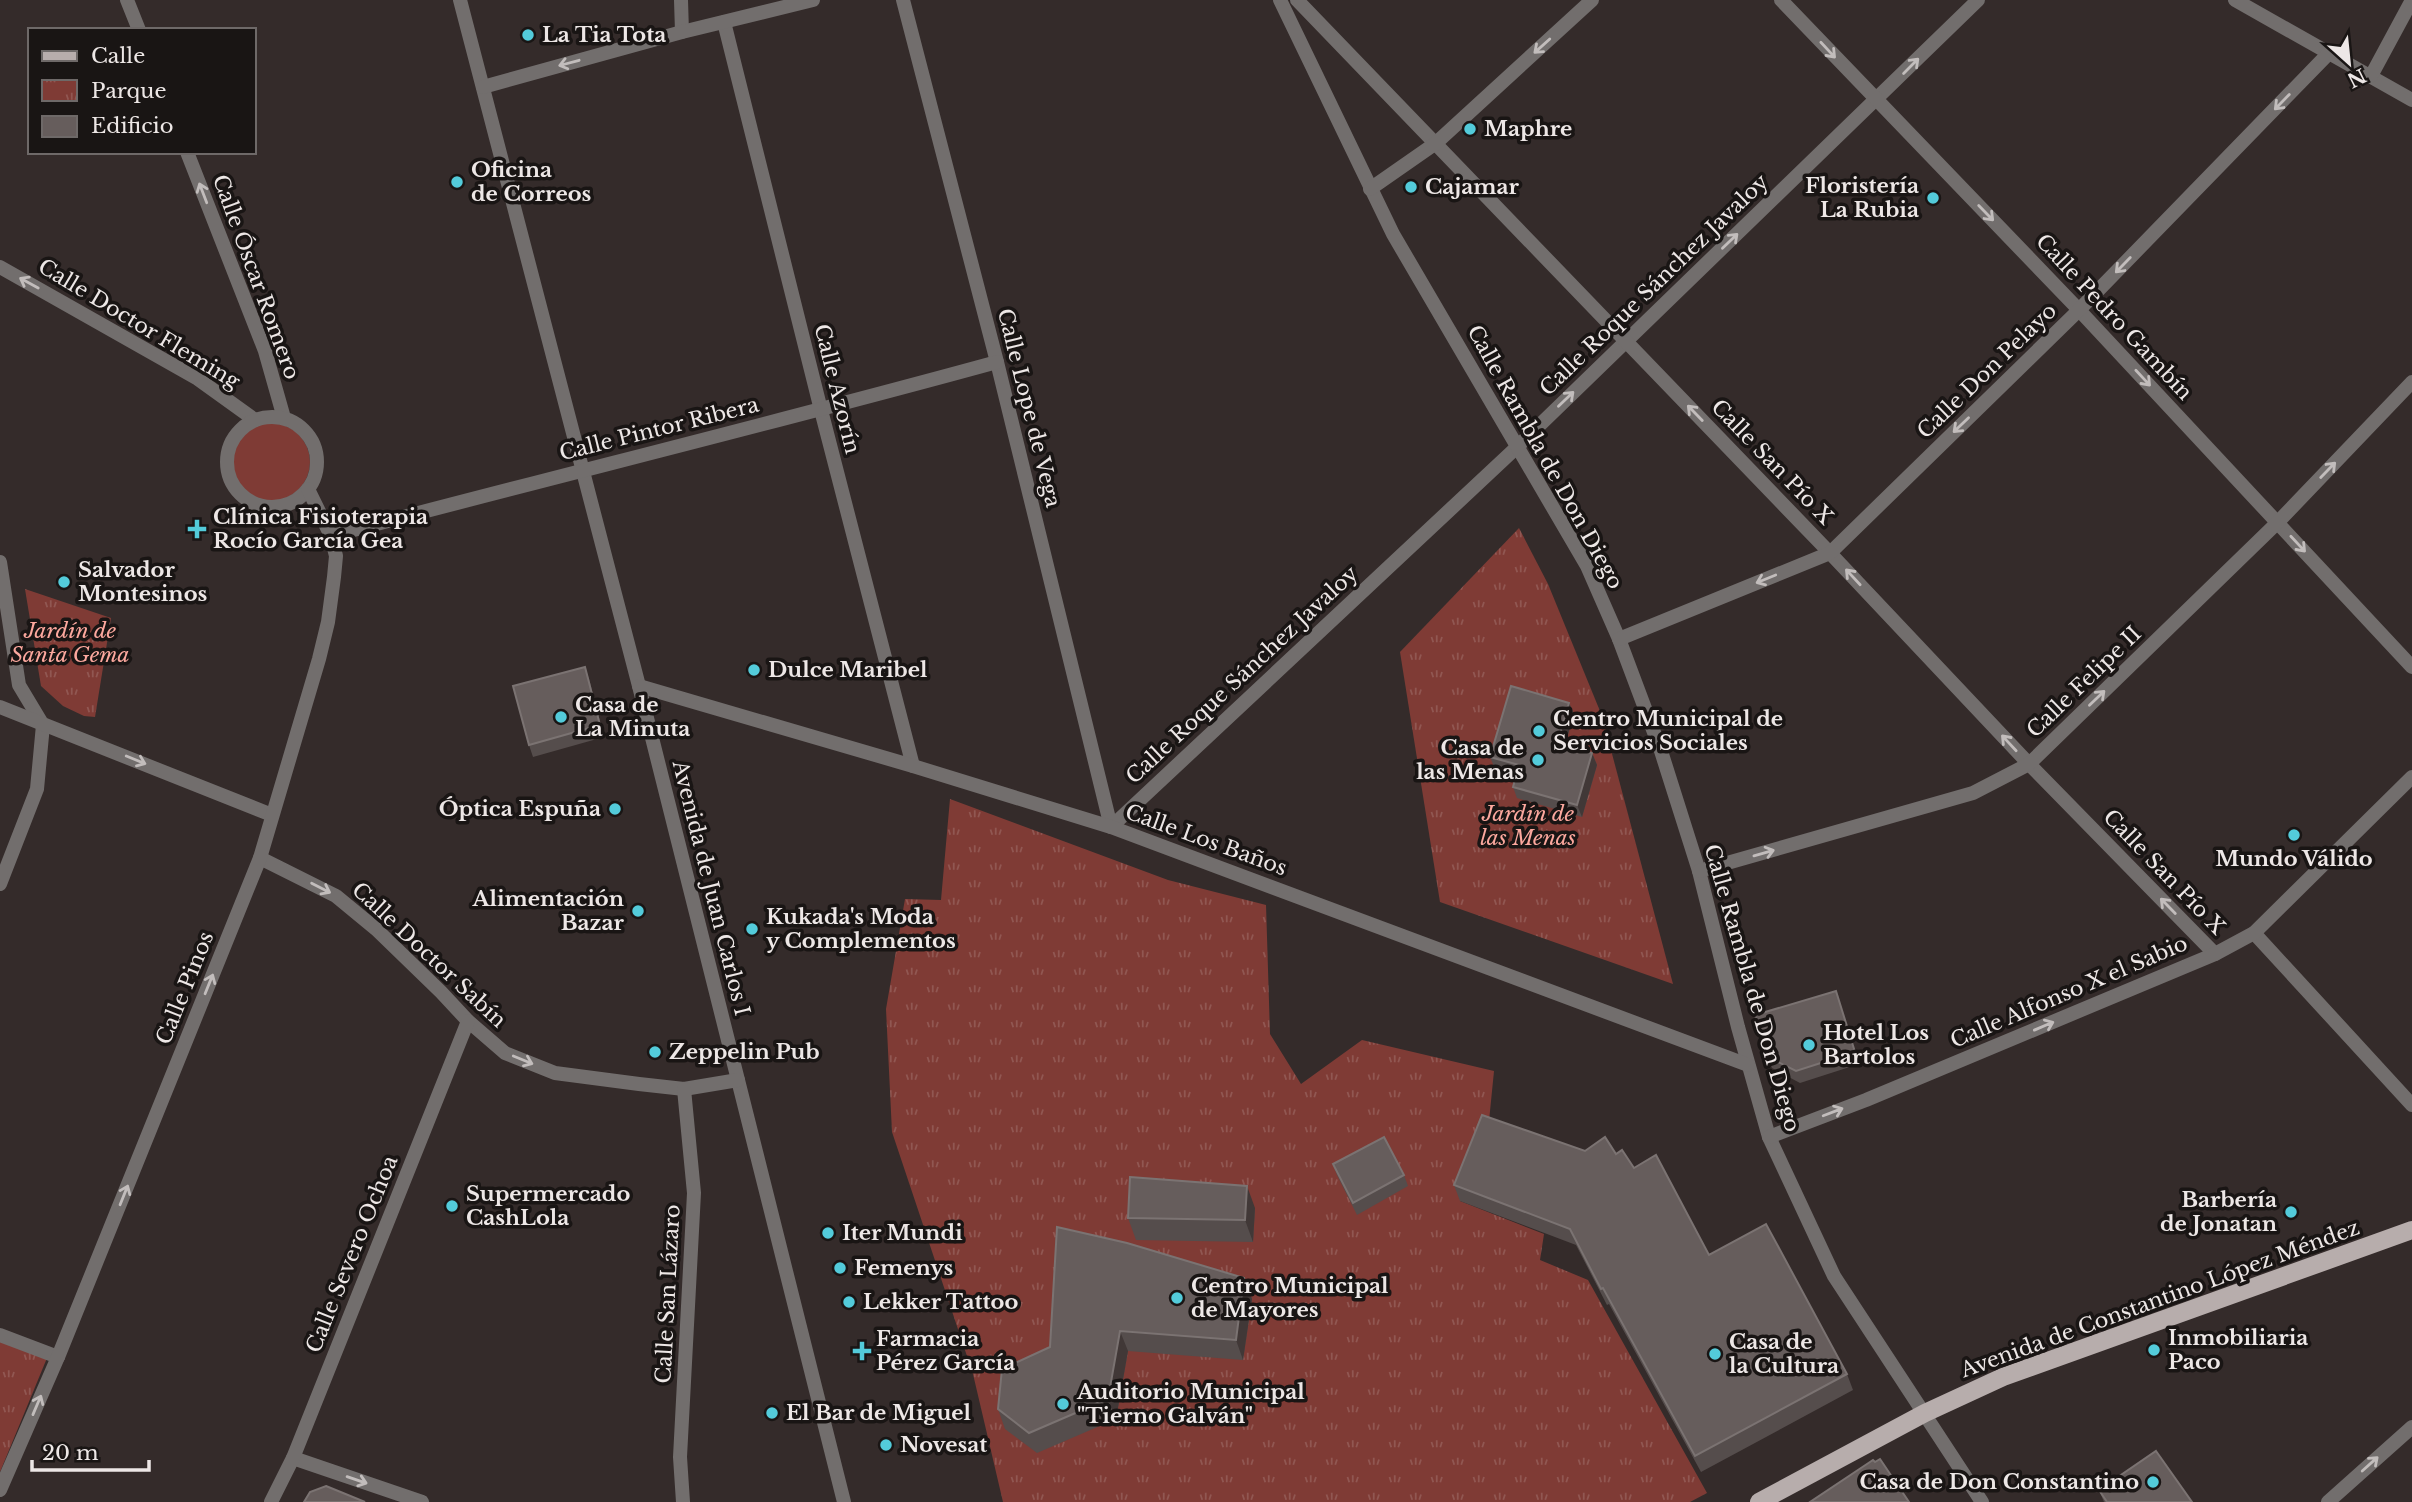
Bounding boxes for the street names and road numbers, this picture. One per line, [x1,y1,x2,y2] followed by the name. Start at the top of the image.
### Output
[1534,168,1774,401] street label: Calle Roque Sánchez Javaloy
[207,171,305,383] street label: Calle Óscar Romero
[2030,229,2198,405] street label: Calle Pedro Gambín
[33,253,245,395] street label: Calle Doctor Fleming
[1912,298,2062,444] street label: Calle Don Pelayo
[992,306,1066,510] street label: Calle Lope de Vega
[1461,320,1629,594] street label: Calle Rambla de Don Diego
[808,322,866,456] street label: Calle Azorín
[557,392,762,466] street label: Calle Pintor Ribera
[1706,394,1839,531] street label: Calle San Pío X
[1121,560,1364,789] street label: Calle Roque Sánchez Javaloy
[2021,621,2147,743] street label: Calle Felipe II
[666,757,755,1018] street label: Avenida de Juan Carlos I
[1122,799,1290,881] street label: Calle Los Baños
[2098,804,2231,941] street label: Calle San Pío X
[1698,841,1806,1135] street label: Calle Rambla de Don Diego
[346,877,512,1033] street label: Calle Doctor Sabín
[151,928,219,1048] street label: Calle Pinos
[1946,930,2192,1054] street label: Calle Alfonso X el Sabio
[301,1151,404,1356] street label: Calle Severo Ochoa
[650,1204,686,1384] street label: Calle San Lázaro
[1956,1215,2363,1384] street label: Avenida de Constantino López Méndez

